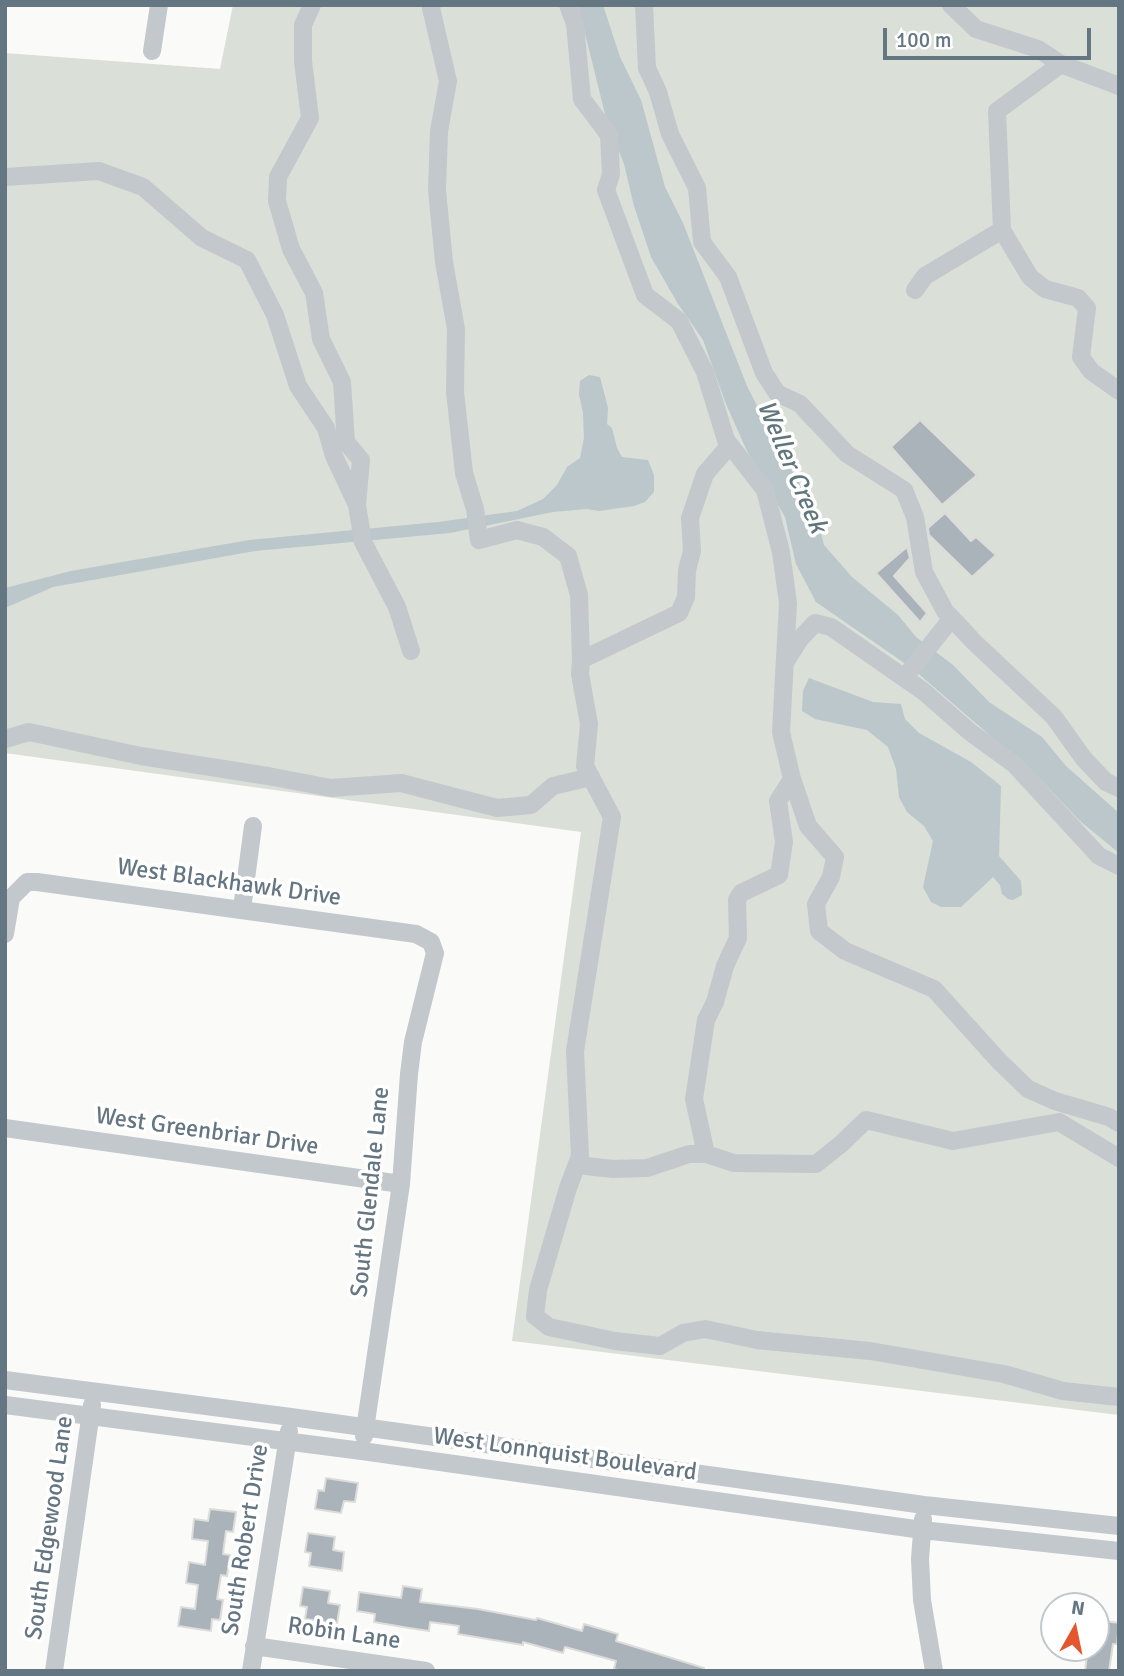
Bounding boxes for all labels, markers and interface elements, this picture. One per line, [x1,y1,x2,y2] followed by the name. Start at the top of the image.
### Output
[886,14,1094,58] scale bar
[896,27,951,53] text: 100 m
[749,396,833,538] water label: Weller Creek
[115,853,343,913] street label: West Blackhawk Drive
[346,1085,396,1299] street label: South Glendale Lane
[94,1102,320,1162] street label: West Greenbriar Drive
[20,1414,80,1642] street label: South Edgewood Lane
[431,1422,699,1488] street label: West Lonnquist Boulevard
[217,1442,275,1638] street label: South Robert Drive
[1040,1592,1110,1662] north arrow
[1070,1595,1086,1621] text: N
[286,1612,402,1656] street label: Robin Lane

